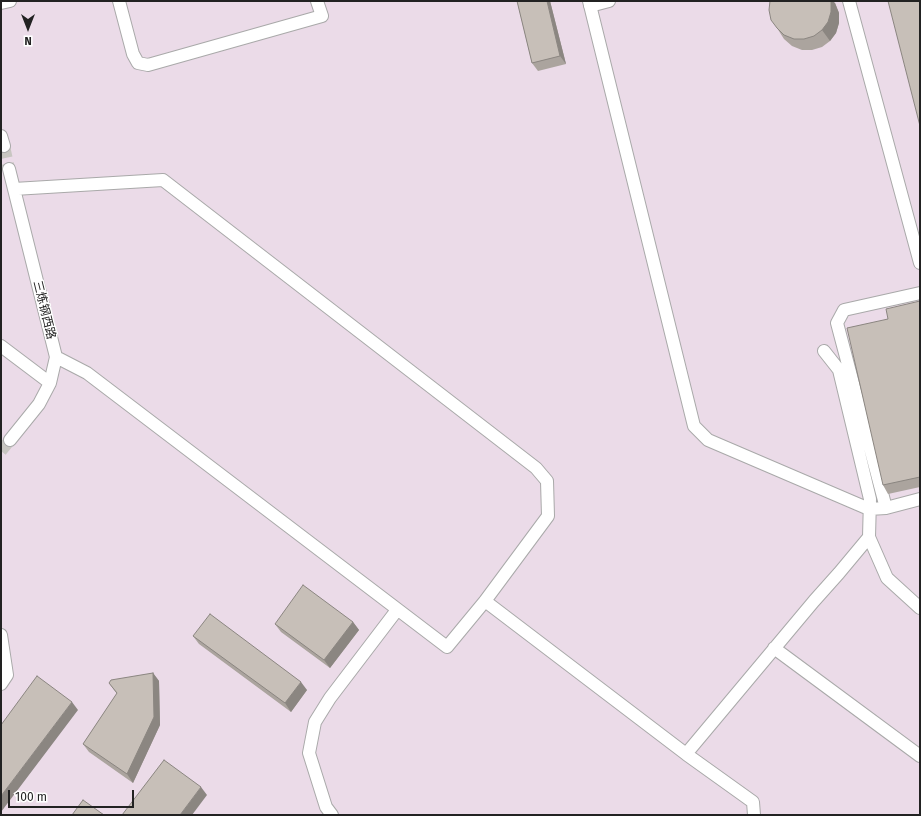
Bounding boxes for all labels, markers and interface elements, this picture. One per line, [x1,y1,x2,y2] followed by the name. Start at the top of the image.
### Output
[8,8,48,48] north arrow
[24,34,32,47] text: N
[30,279,58,341] street label: 三炼钢西路
[10,782,136,808] scale bar
[15,790,47,804] text: 100 m

